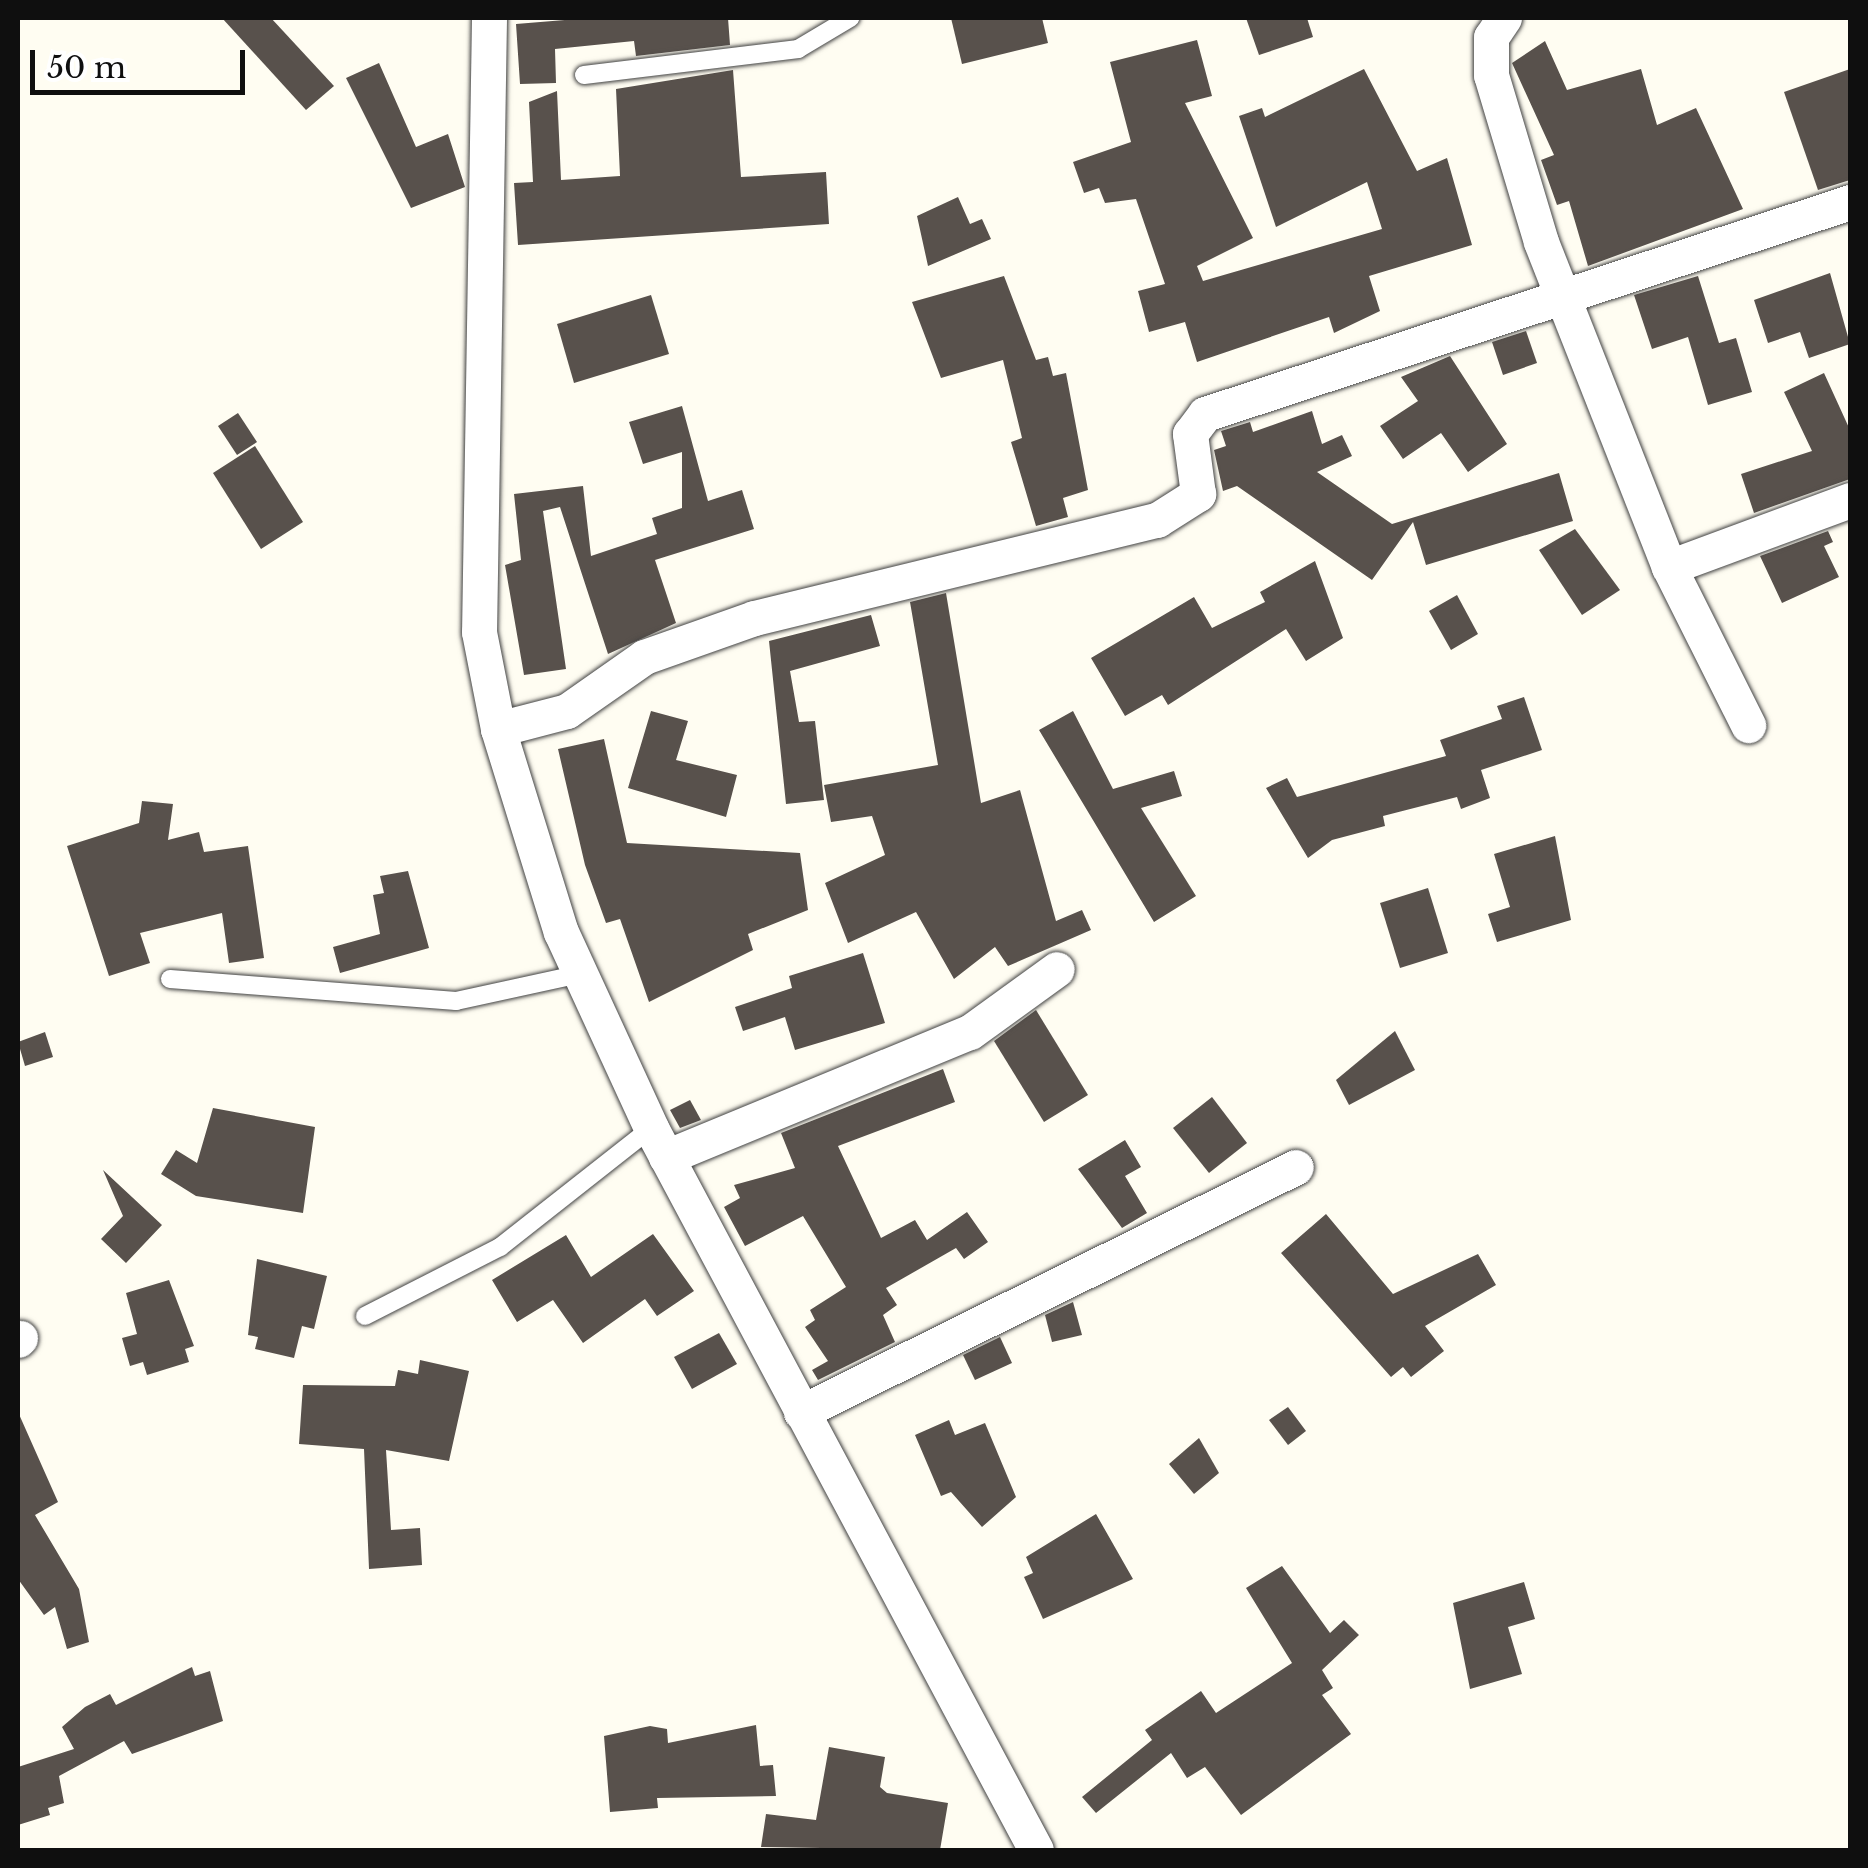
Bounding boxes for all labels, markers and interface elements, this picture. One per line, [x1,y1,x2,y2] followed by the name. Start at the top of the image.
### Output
[35,30,250,92] scale bar
[47,49,126,86] text: 50 m

